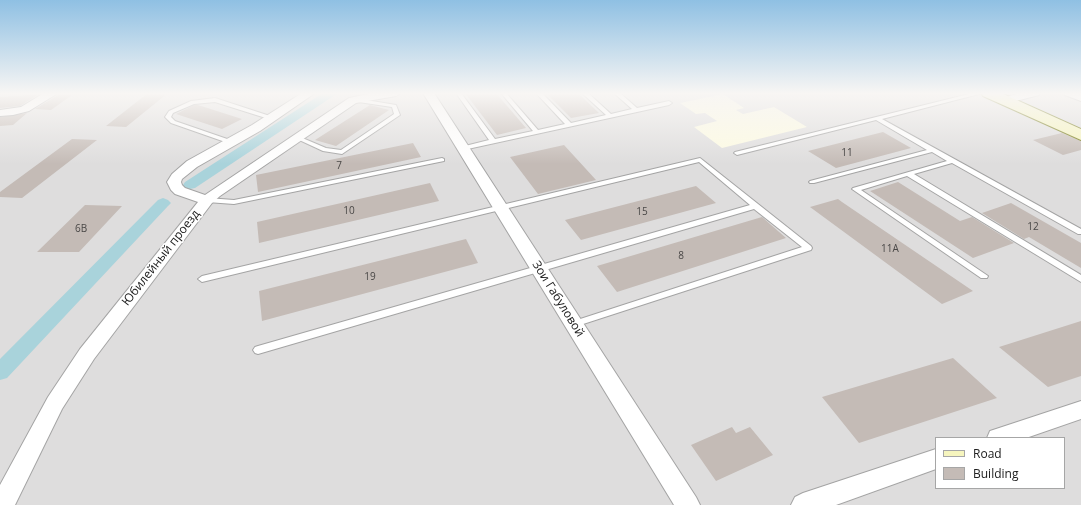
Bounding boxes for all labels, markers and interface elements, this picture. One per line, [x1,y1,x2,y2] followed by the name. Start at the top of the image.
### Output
[841,147,853,159] house number: 11
[336,160,342,172] house number: 7
[343,205,355,217] house number: 10
[636,206,648,218] house number: 15
[119,207,203,309] street label: Юбилейный проезд
[1027,221,1039,233] house number: 12
[75,223,87,235] house number: 6В
[881,243,899,255] house number: 11А
[678,250,684,262] house number: 8
[529,258,587,340] street label: Зои Габуловой
[364,271,376,283] house number: 19
[935,437,1065,489] legend
[973,445,1002,462] text: Road
[973,465,1018,482] text: Building

